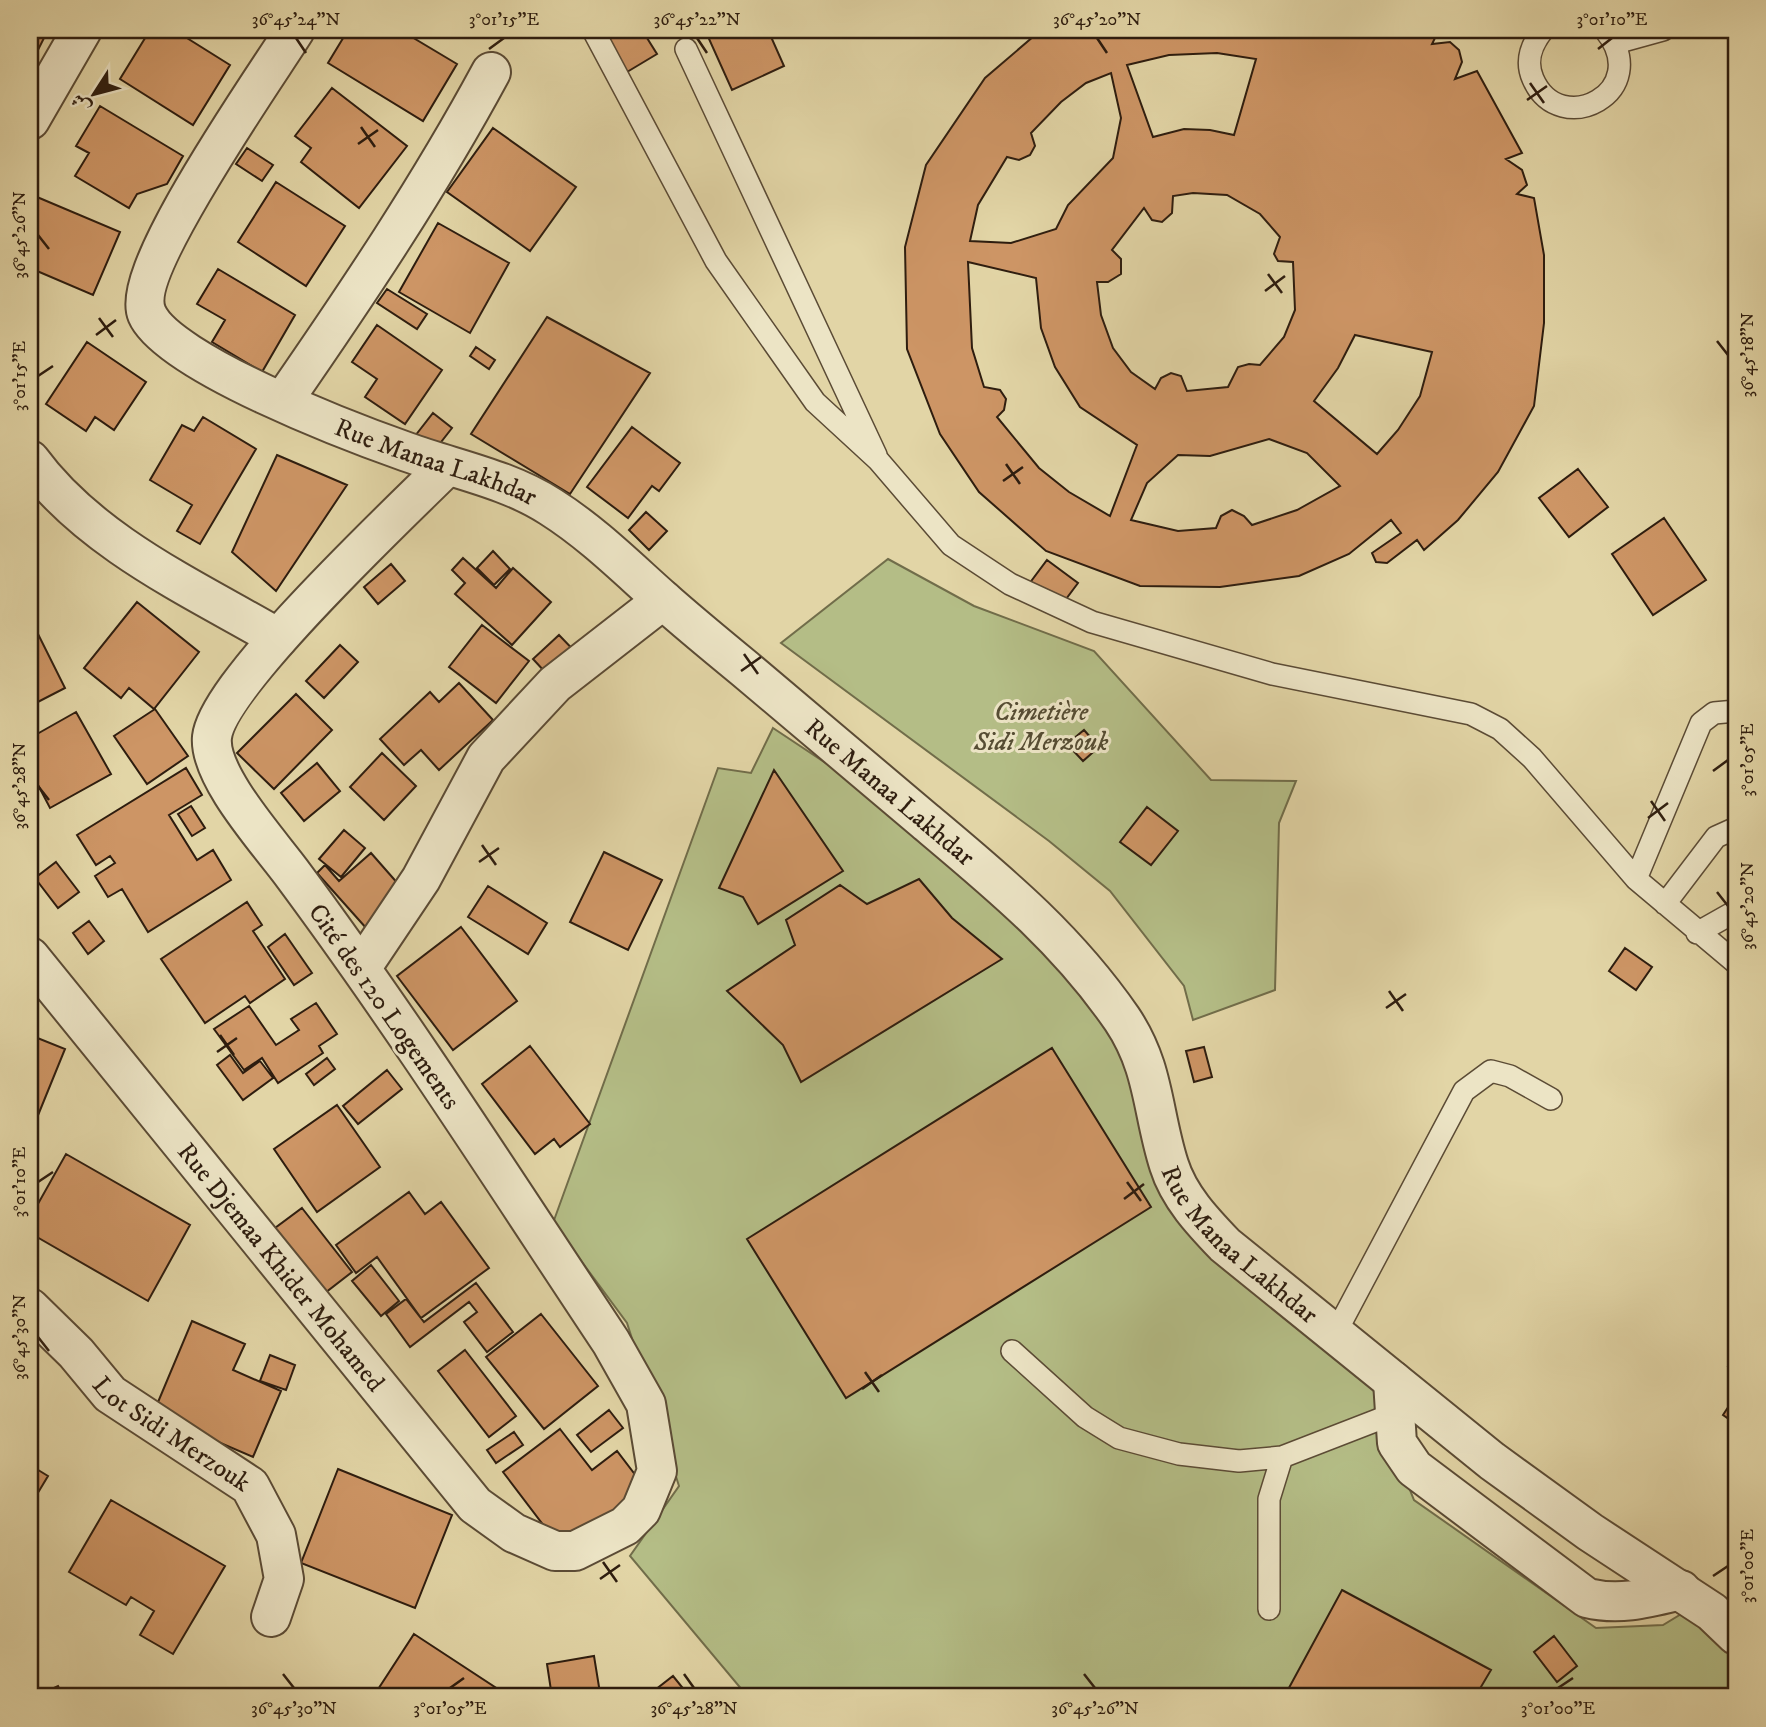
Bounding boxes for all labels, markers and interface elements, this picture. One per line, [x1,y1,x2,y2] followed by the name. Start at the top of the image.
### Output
[252,9,341,31] text: 36°45'24"N
[469,9,539,31] text: 3°01'15"E
[653,9,741,31] text: 36°45'22"N
[1053,9,1141,31] text: 36°45'20"N
[1576,9,1648,31] text: 3°01'10"E
[60,60,130,130] north arrow
[67,89,96,117] text: ش
[9,191,31,279] text: 36°45'26"N
[1737,312,1759,397] text: 36°45'18"N
[9,341,31,411] text: 3°01'15"E
[330,411,543,514] street label: Rue Manaa Lakhdar
[973,696,1108,759] park label: Cimetière Sidi Merzouk
[797,712,981,874] street label: Rue Manaa Lakhdar
[1737,723,1759,797] text: 3°01'05"E
[9,742,31,830] text: 36°45'28"N
[1737,862,1759,950] text: 36°45'20"N
[300,898,467,1116] street label: Cité des 120 Logements
[169,1136,391,1399] street label: Rue Djemaa Khider Mohamed
[9,1146,31,1218] text: 3°01'10"E
[1153,1161,1324,1332] street label: Rue Manaa Lakhdar
[9,1294,31,1380] text: 36°45'30"N
[84,1370,257,1500] street label: Lot Sidi Merzouk
[1737,1529,1759,1603] text: 3°01'00"E
[251,1698,337,1720] text: 36°45'30"N
[413,1698,487,1720] text: 3°01'05"E
[650,1698,738,1720] text: 36°45'28"N
[1051,1698,1139,1720] text: 36°45'26"N
[1521,1698,1595,1720] text: 3°01'00"E

